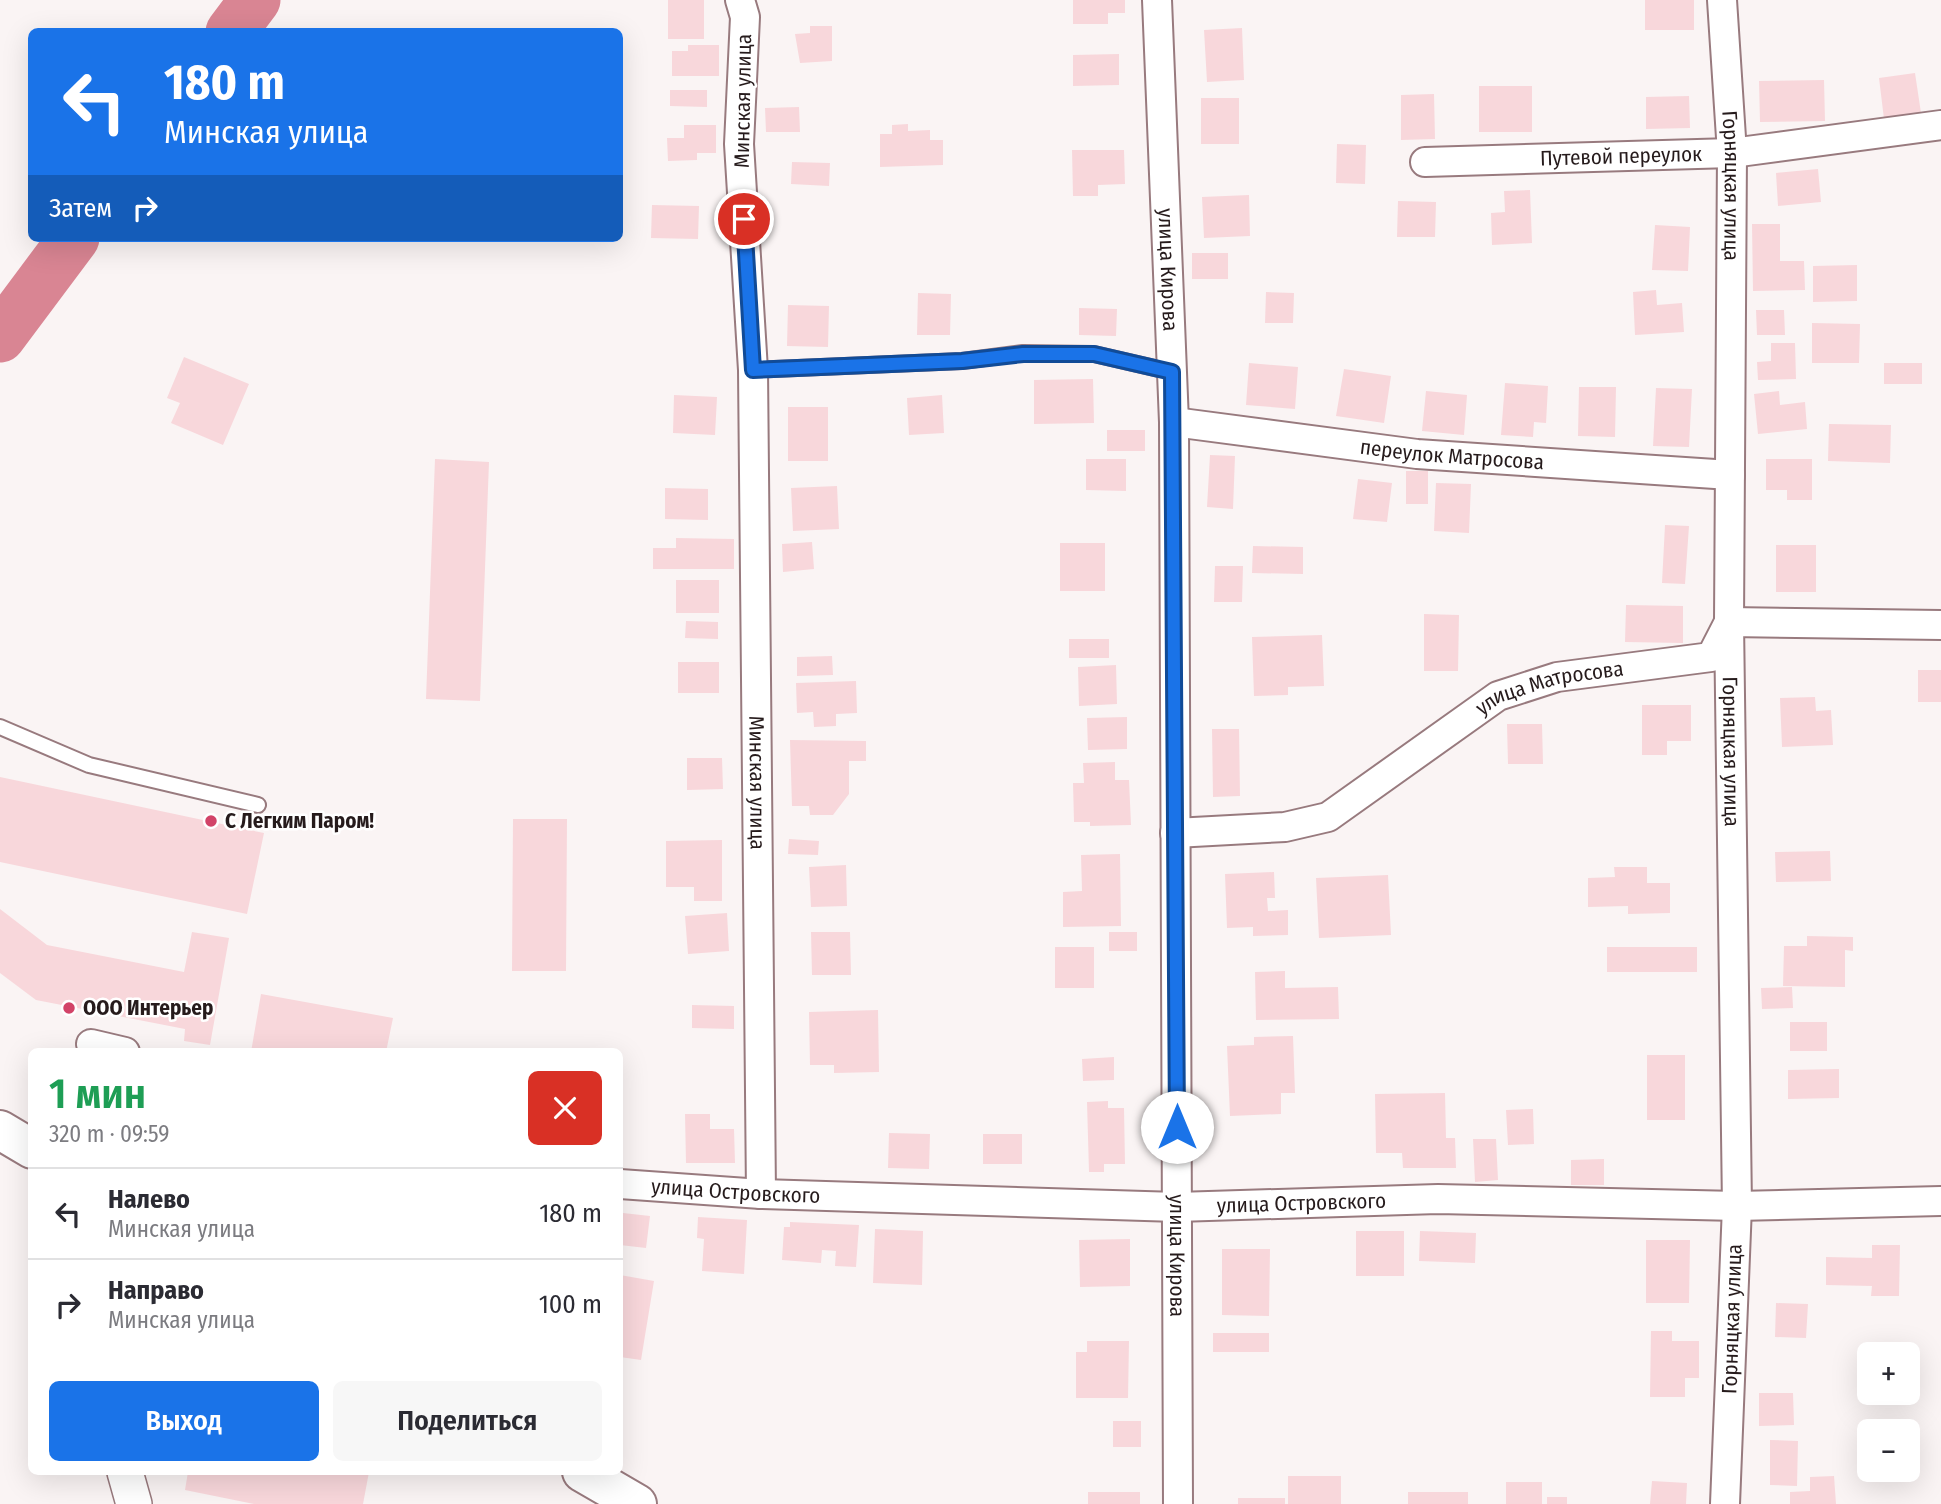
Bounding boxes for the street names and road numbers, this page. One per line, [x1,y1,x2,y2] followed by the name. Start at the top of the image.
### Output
[729,34,757,168] street label: Минская улица
[1716,110,1745,261] street label: Горняцкая улица
[1540,141,1702,172] street label: Путевой переулок
[1152,208,1183,332] street label: улица Кирова
[1358,434,1545,475] street label: переулок Матросова
[1470,656,1625,721] street label: улица Матросова
[1717,676,1745,827] street label: Горняцкая улица
[743,715,771,850] street label: Минская улица
[650,1173,821,1209] street label: улица Островского
[1216,1188,1386,1219] street label: улица Островского
[1164,1194,1190,1317] street label: улица Кирова
[1716,1243,1748,1395] street label: Горняцкая улица

